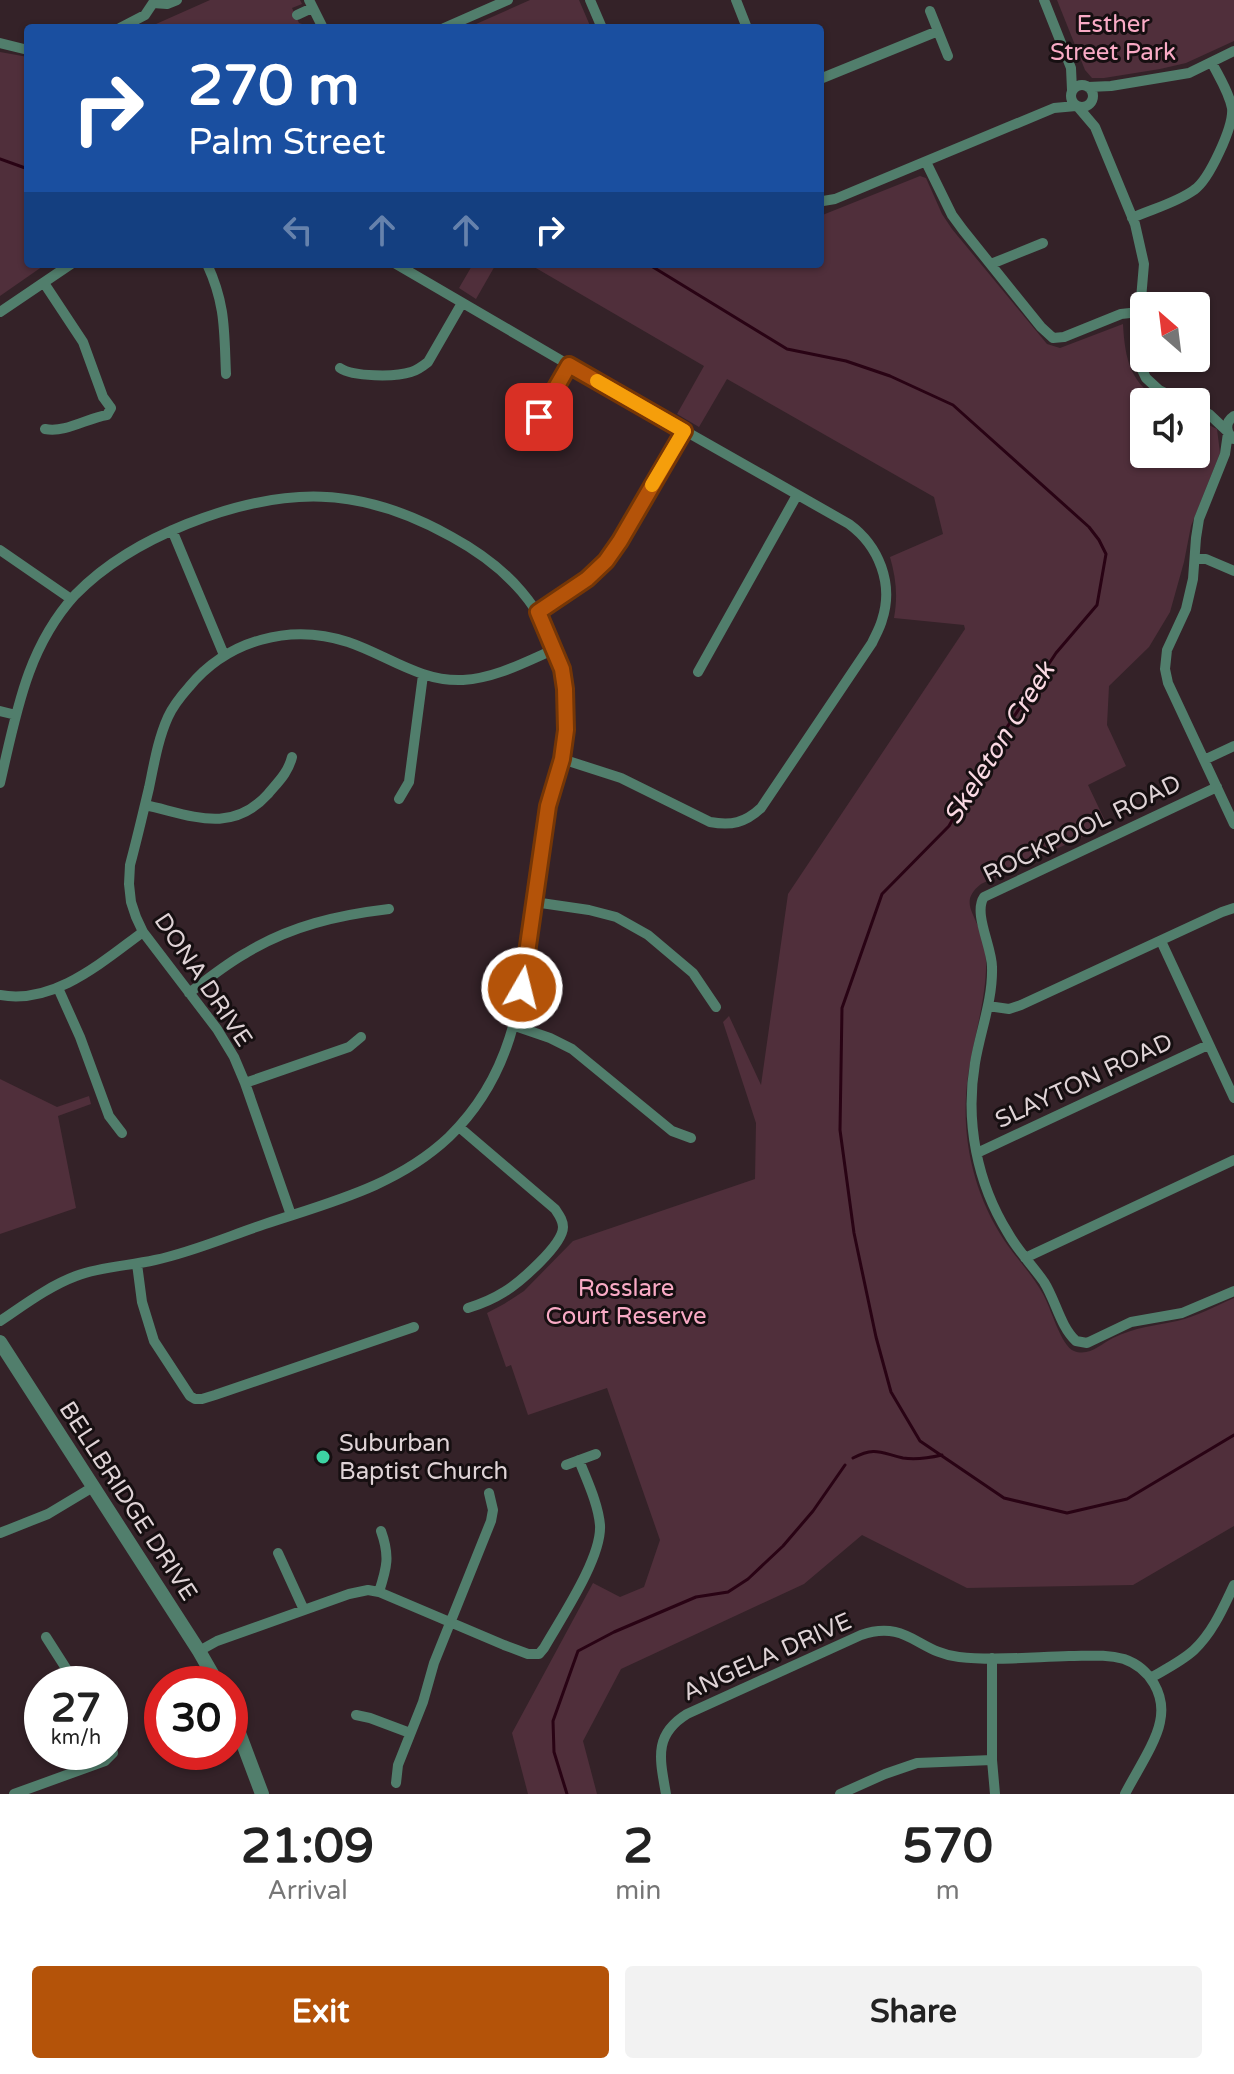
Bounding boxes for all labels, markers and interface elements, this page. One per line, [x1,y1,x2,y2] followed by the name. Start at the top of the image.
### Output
[1050,10,1176,67] park label: Esther Street Park
[188,53,359,120] text: 270 m
[56,56,160,160] icon: right
[188,121,386,164] text: Palm Street
[276,208,320,252] icon: left
[360,208,404,252] icon: ahead
[444,208,488,252] icon: ahead
[528,208,572,252] icon: right
[1130,292,1210,372] north arrow
[1130,292,1210,468] map controls
[505,383,573,451] pin
[1130,388,1210,468] button: sound
[517,395,561,439] icon: arrive
[937,655,1062,830] water label: Skeleton Creek
[978,768,1186,890] street label: ROCKPOOL ROAD
[148,908,258,1052] street label: DONA DRIVE
[480,946,564,1030] position arrow
[991,1027,1177,1135] street label: SLAYTON ROAD
[545,1274,707,1331] park label: Rosslare Court Reserve
[53,1396,203,1606] street label: BELLBRIDGE DRIVE
[339,1429,508,1486] place label: Suburban Baptist Church
[314,1448,332,1466] marker: Suburban Baptist Church
[678,1607,856,1707] street label: ANGELA DRIVE
[144,1666,248,1770] speed limit sign: 30
[51,1684,101,1732] text: 27
[51,1726,101,1750] text: km/h
[241,1818,374,1876] text: 21:09
[623,1818,653,1876] text: 2
[902,1818,993,1876] text: 570
[267,1875,348,1906] text: Arrival
[615,1875,661,1906] text: min
[936,1875,960,1906] text: m
[32,1966,609,2058] button: Exit
[625,1966,1202,2058] button: Share

